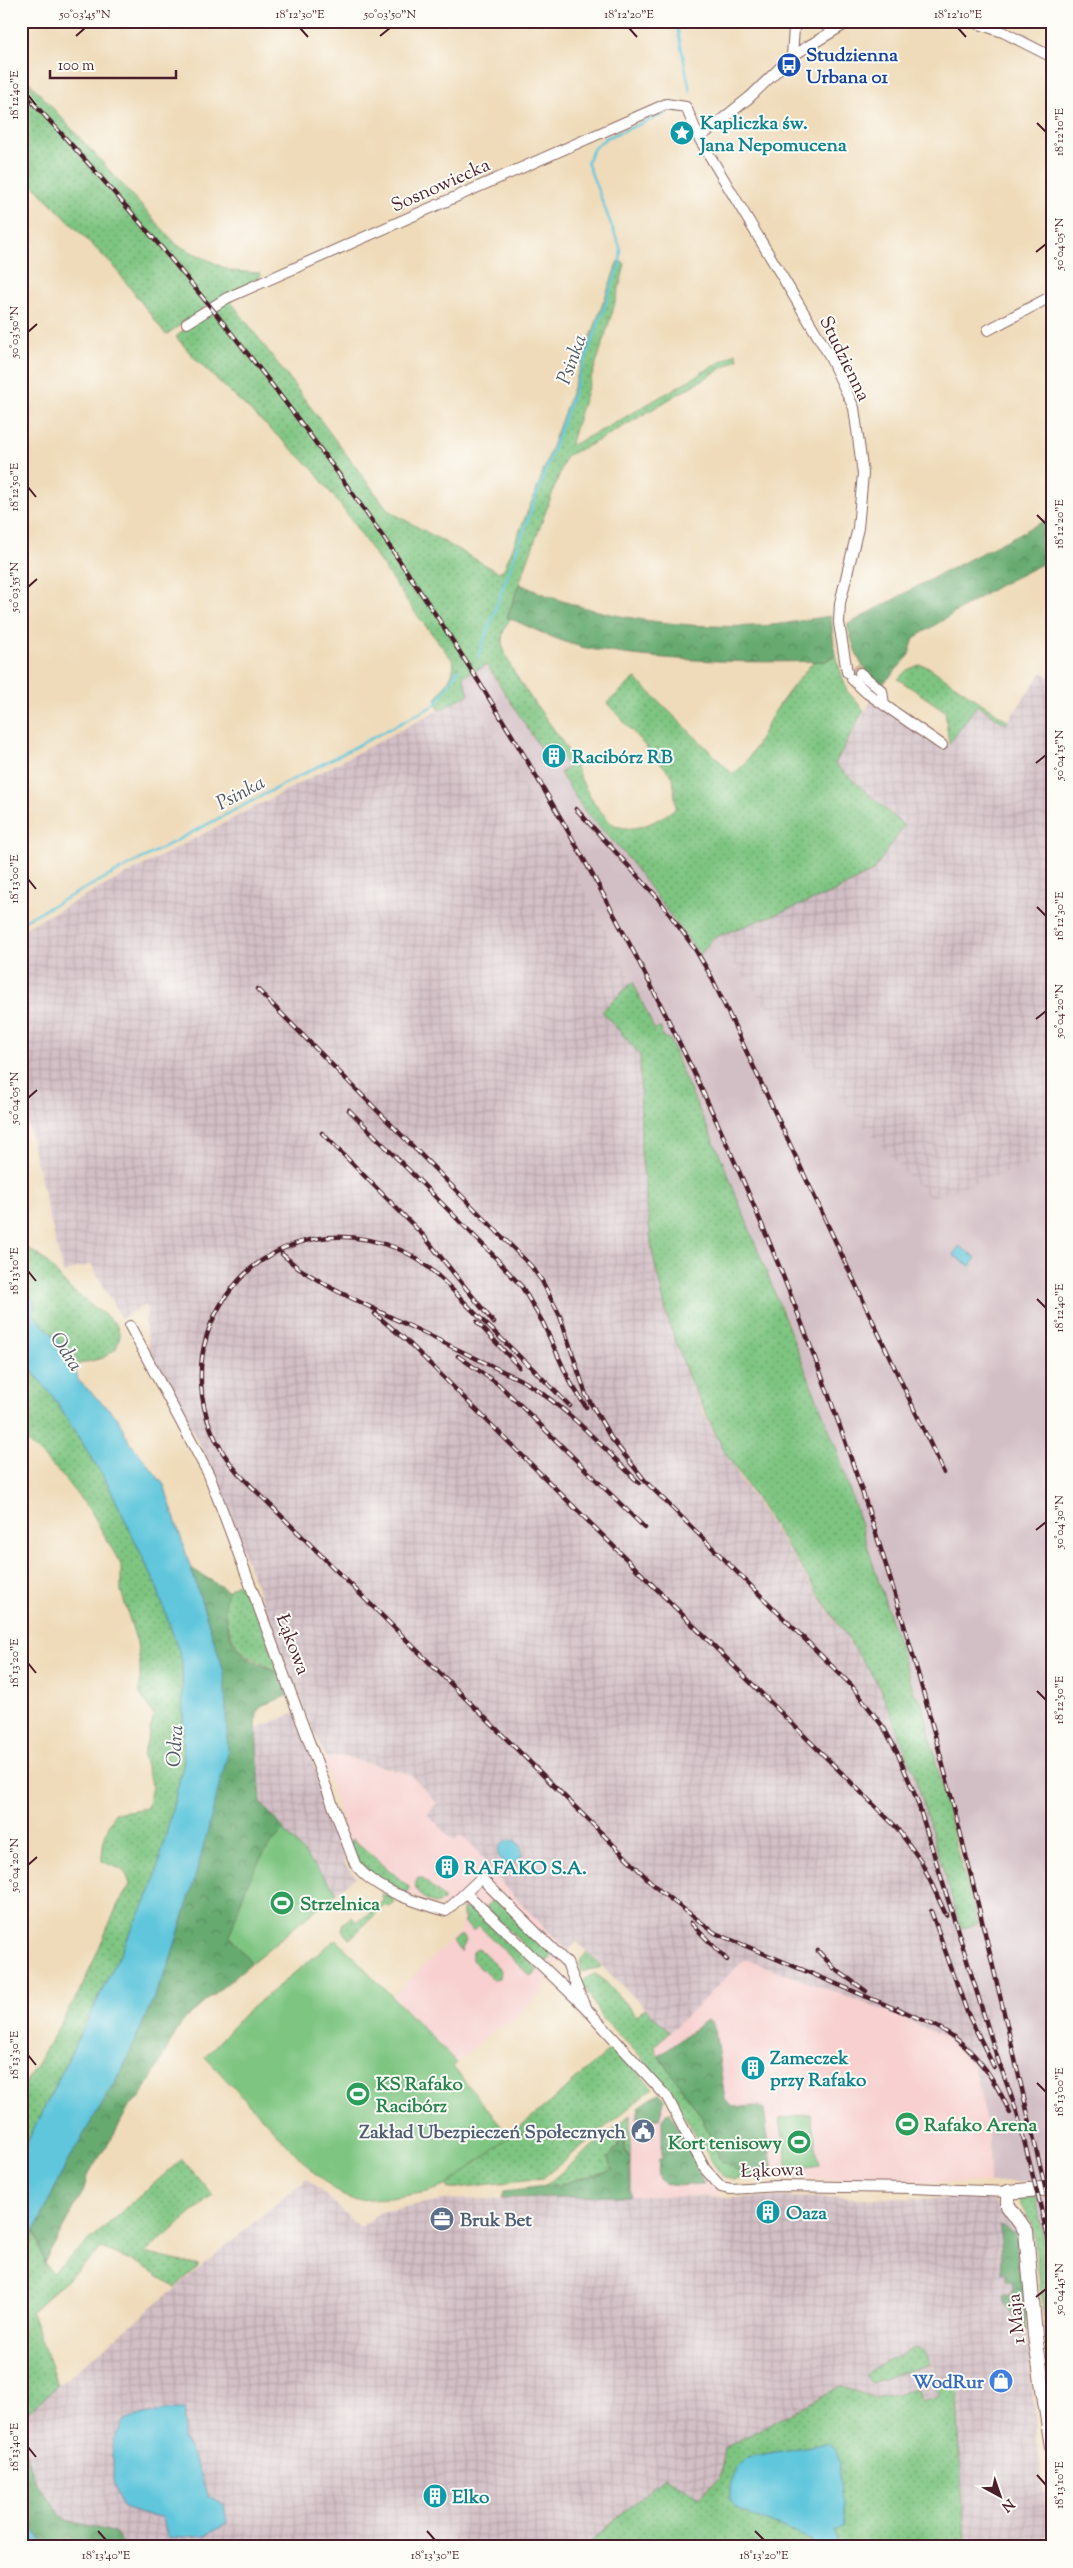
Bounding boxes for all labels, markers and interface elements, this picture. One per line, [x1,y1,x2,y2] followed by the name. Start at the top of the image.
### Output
[58,6,111,24] text: 50°03'45"N
[276,6,325,24] text: 18°12'30"E
[363,6,417,24] text: 50°03'50"N
[604,6,655,24] text: 18°12'20"E
[934,6,983,24] text: 18°12'10"E
[806,43,898,92] place label: Studzienna Urbana 01
[50,48,176,80] scale bar
[776,52,802,78] bus stop icon: Studzienna Urbana 01
[58,56,95,77] text: 100 m
[6,70,24,119] text: 18°12'40"E
[1051,107,1069,156] text: 18°12'10"E
[698,111,847,160] place label: Kapliczka św. Jana Nepomucena
[669,120,695,146] place icon: Kapliczka św. Jana Nepomucena
[387,152,495,220] street label: Sosnowiecka
[1051,217,1069,271] text: 50°04'05"N
[6,305,24,359] text: 50°03'50"N
[811,312,876,407] street label: Studzienna
[551,331,596,389] water label: Psinka
[6,462,24,511] text: 18°12'50"E
[1051,498,1069,549] text: 18°12'20"E
[6,561,24,613] text: 50°03'55"N
[1051,729,1069,781] text: 50°04'15"N
[541,743,567,769] building icon: Racibórz RB
[572,745,673,772] place label: Racibórz RB
[212,769,271,819] water label: Psinka
[6,854,24,904] text: 18°13'00"E
[1051,891,1069,940] text: 18°12'30"E
[1051,983,1069,1039] text: 50°04'20"N
[6,1071,24,1125] text: 50°04'05"N
[6,1246,24,1295] text: 18°13'10"E
[1051,1283,1069,1332] text: 18°12'40"E
[41,1327,89,1378] water label: Odra
[1051,1495,1069,1550] text: 50°04'30"N
[268,1611,316,1679] street label: Łąkowa
[6,1638,24,1688] text: 18°13'20"E
[1051,1675,1069,1724] text: 18°12'50"E
[161,1724,192,1768] water label: Odra
[6,1837,24,1893] text: 50°04'20"N
[434,1854,460,1880] building icon: RAFAKO S.A.
[464,1856,587,1883] place label: RAFAKO S.A.
[269,1890,295,1916] sports icon: Strzelnica
[300,1892,380,1919] place label: Strzelnica
[6,2030,24,2079] text: 18°13'30"E
[770,2046,867,2095] place label: Zameczek przy Rafako
[740,2055,766,2081] building icon: Zameczek przy Rafako
[1051,2067,1069,2117] text: 18°13'00"E
[376,2072,464,2121] place label: KS Rafako Racibórz
[345,2081,371,2107] sports icon: KS Rafako Racibórz
[894,2111,920,2137] sports icon: Rafako Arena
[924,2113,1037,2140] place label: Rafako Arena
[630,2118,656,2144] public building icon: Zakład Ubezpieczeń Społecznych
[359,2120,627,2147] place label: Zakład Ubezpieczeń Społecznych
[786,2129,812,2155] sports icon: Kort tenisowy
[668,2131,783,2158] place label: Kort tenisowy
[740,2157,804,2186] street label: Łąkowa
[755,2199,781,2225] building icon: Oaza
[786,2201,827,2228] place label: Oaza
[429,2206,455,2232] office icon: Bruk Bet
[460,2208,532,2235] place label: Bruk Bet
[1051,2263,1069,2316] text: 50°04'45"N
[1001,2292,1034,2345] street label: 1 Maja
[988,2368,1014,2394] shop icon: WodRur
[912,2370,985,2397] place label: WodRur
[6,2422,24,2471] text: 18°13'40"E
[1051,2460,1069,2509] text: 18°13'10"E
[976,2470,1026,2520] north arrow
[422,2483,448,2509] building icon: Elko
[452,2485,490,2512] place label: Elko
[996,2493,1018,2516] text: N
[82,2547,131,2565] text: 18°13'40"E
[411,2547,460,2565] text: 18°13'30"E
[739,2547,789,2565] text: 18°13'20"E

